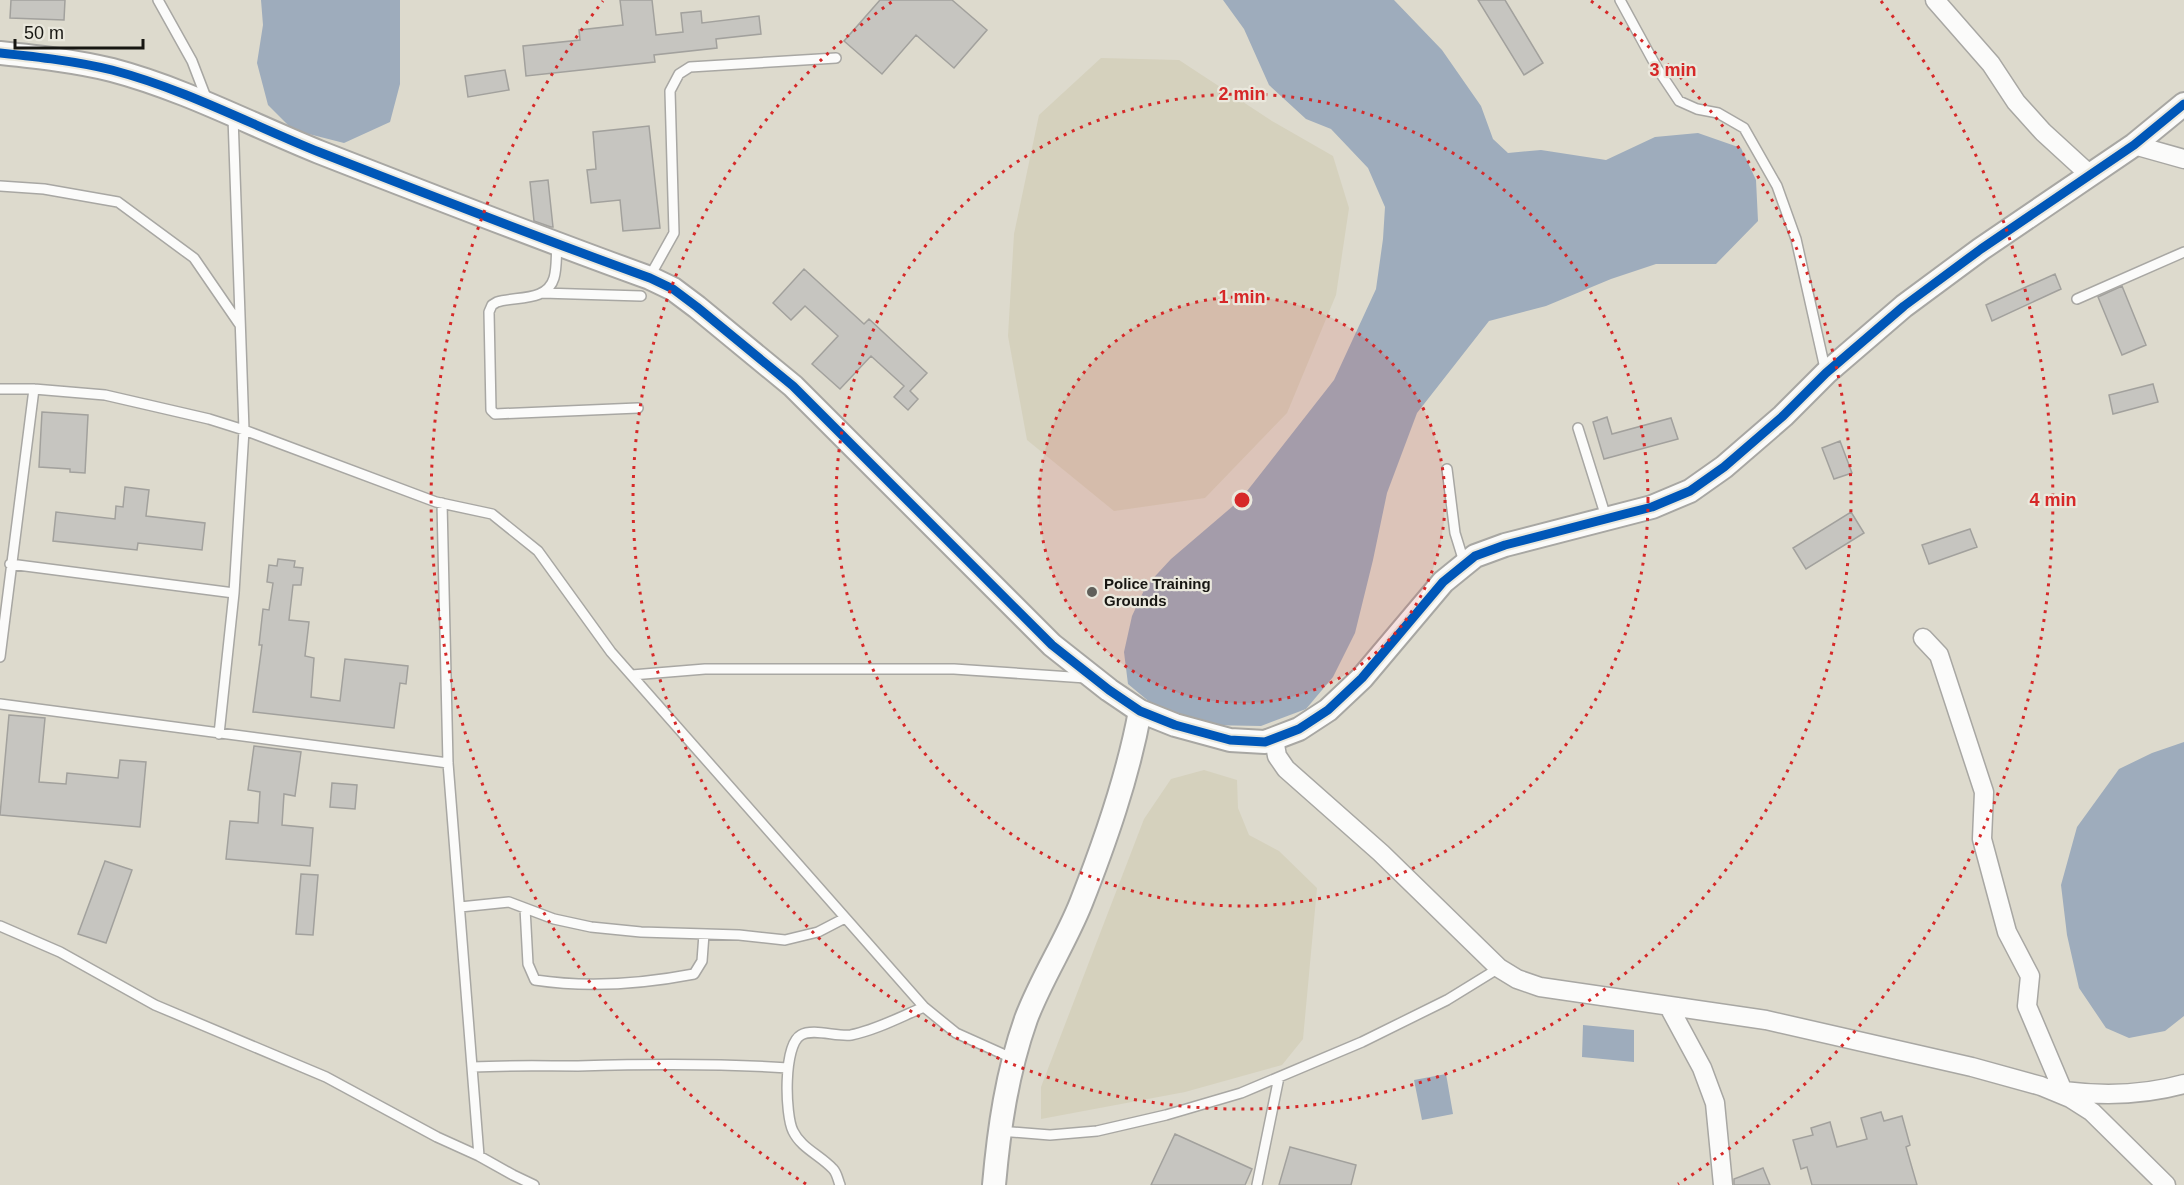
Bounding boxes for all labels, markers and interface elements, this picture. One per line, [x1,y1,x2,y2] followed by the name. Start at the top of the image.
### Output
[15,12,142,50] scale bar
[24,23,64,43] text: 50 m
[1649,60,1697,80] text: 3 min
[1218,84,1266,104] text: 2 min
[1218,287,1266,307] text: 1 min
[1232,490,1252,510] centre of rings
[2029,490,2077,510] text: 4 min
[1104,575,1211,609] place label: Police Training Grounds
[1085,585,1099,599] marker: Police Training Grounds

